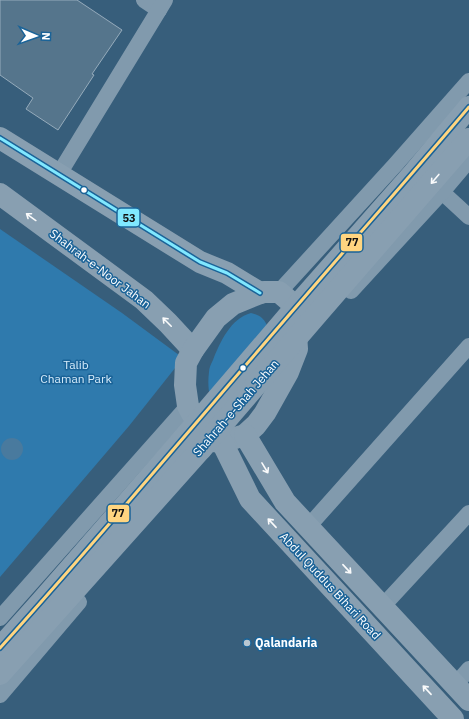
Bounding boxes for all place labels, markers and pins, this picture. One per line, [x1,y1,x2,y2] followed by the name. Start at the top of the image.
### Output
[79,185,89,195] unlabelled marker
[238,363,248,373] unlabelled marker
[255,635,317,650] place label: Qalandaria
[242,638,252,648] marker: Qalandaria

